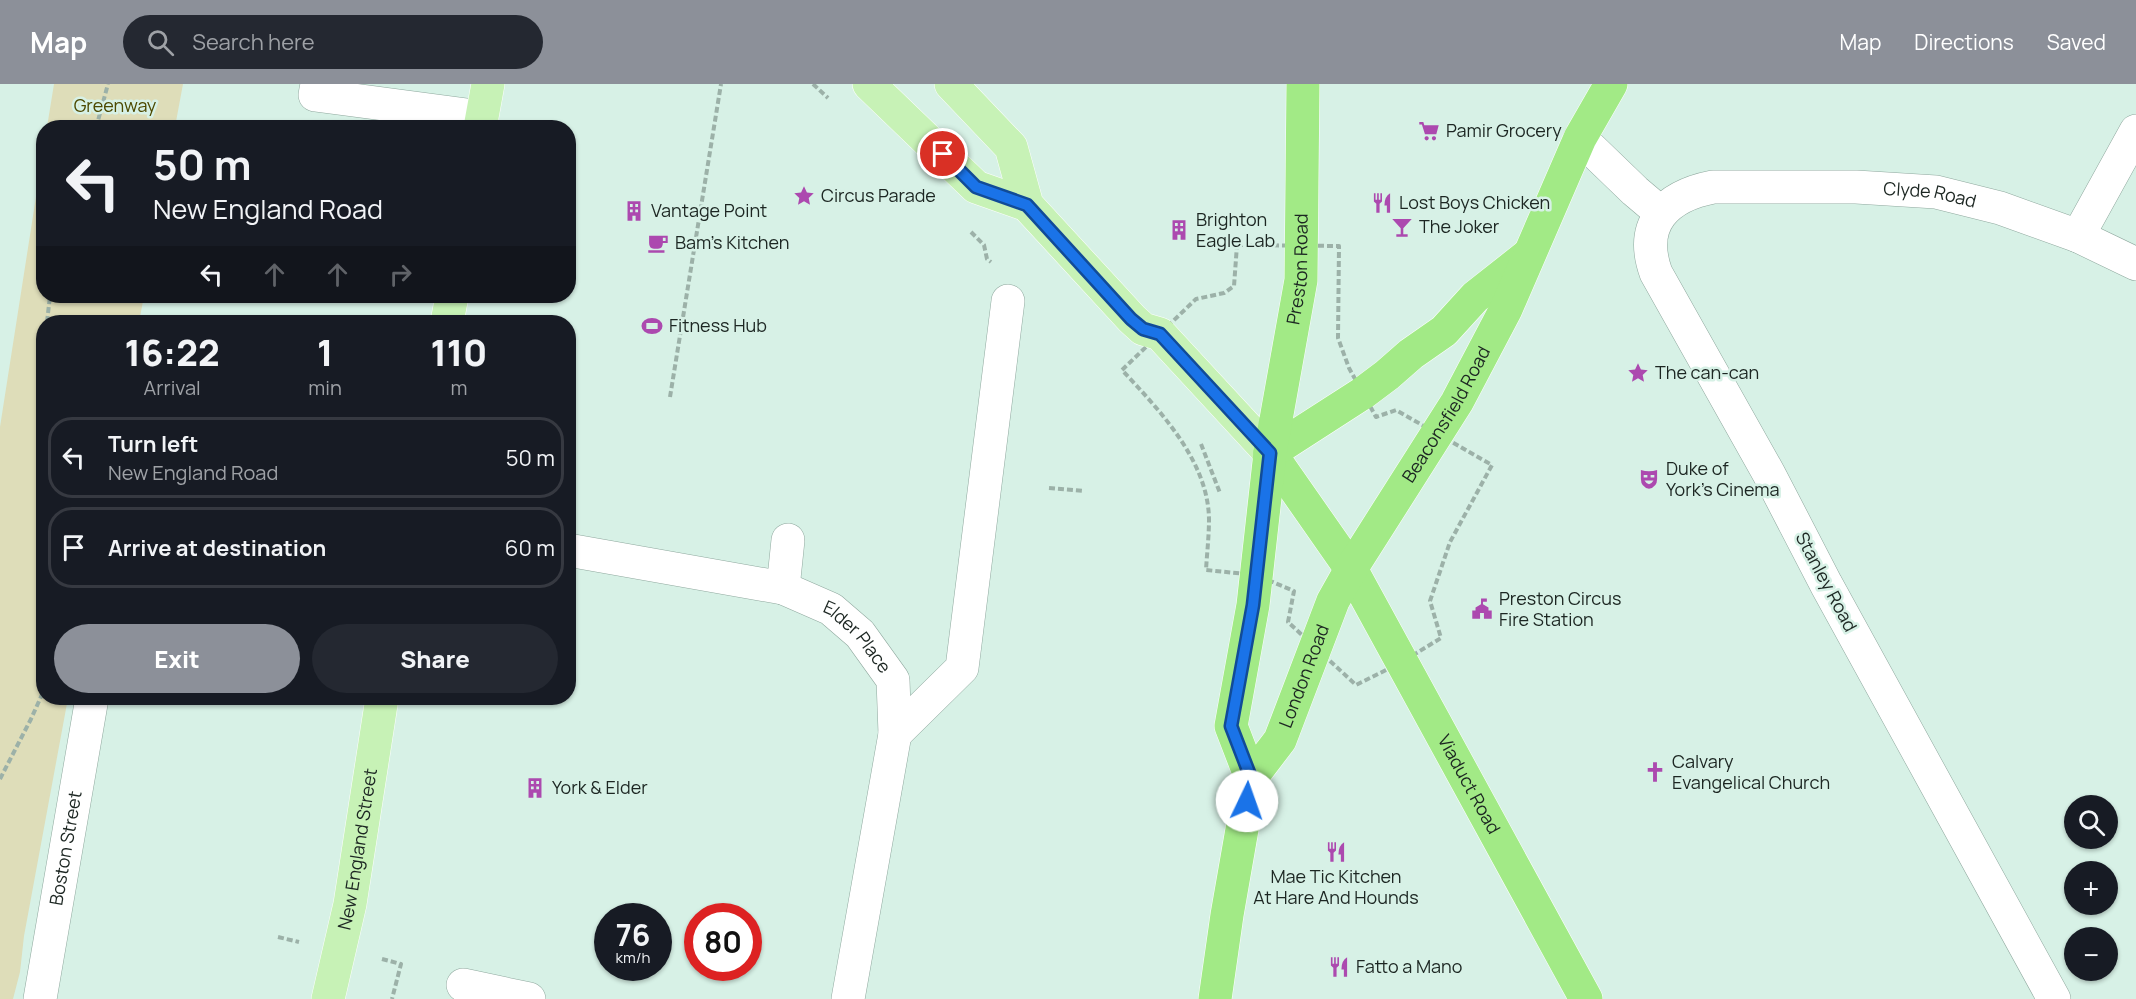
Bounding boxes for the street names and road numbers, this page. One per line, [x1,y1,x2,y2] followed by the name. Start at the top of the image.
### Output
[1883,176,1979,213] street label: Clyde Road
[1280,213,1313,326] street label: Preston Road
[1396,342,1495,487] street label: Beaconsfield Road
[1791,528,1863,635] street label: Stanley Road
[820,594,897,677] street label: Elder Place
[1273,621,1334,731] street label: London Road
[1433,730,1506,838] street label: Viaduct Road
[331,766,382,932] street label: New England Street
[43,789,87,907] street label: Boston Street

